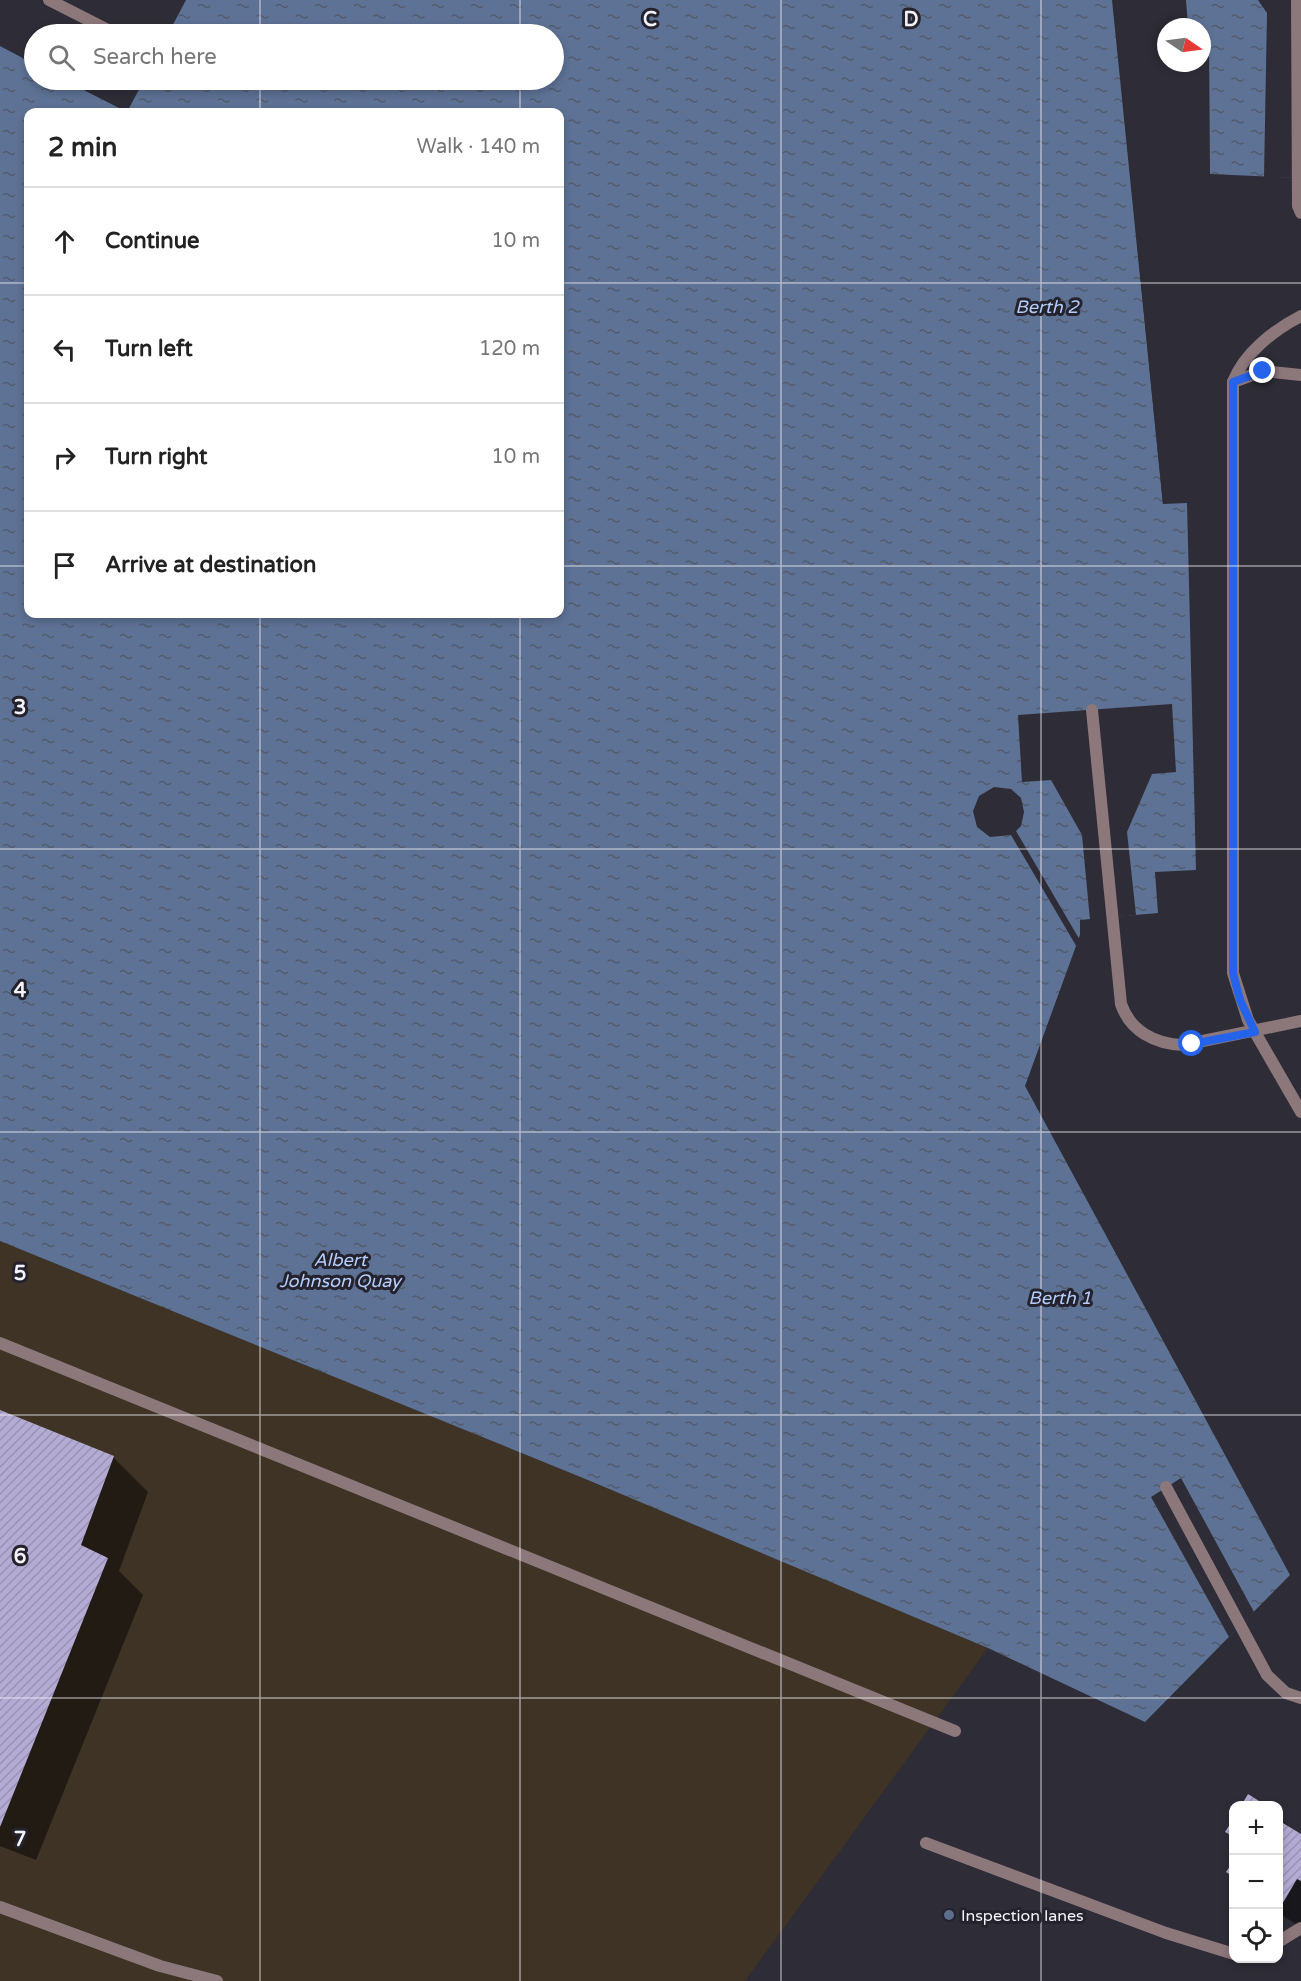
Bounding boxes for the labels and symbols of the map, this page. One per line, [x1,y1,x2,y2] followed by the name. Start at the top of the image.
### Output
[643,8,657,32] text: C
[903,8,919,32] text: D
[1157,18,1211,72] north arrow
[1015,296,1080,318] water label: Berth 2
[1249,357,1275,383] route end
[14,696,26,720] text: 3
[14,979,27,1003] text: 4
[1178,1030,1204,1056] route start
[279,1249,403,1292] water label: Albert Johnson Quay
[14,1262,26,1286] text: 5
[1028,1287,1092,1309] water label: Berth 1
[14,1545,26,1569] text: 6
[14,1828,26,1852] text: 7
[961,1906,1084,1926] place label: Inspection lanes
[942,1908,956,1922] marker: Inspection lanes

